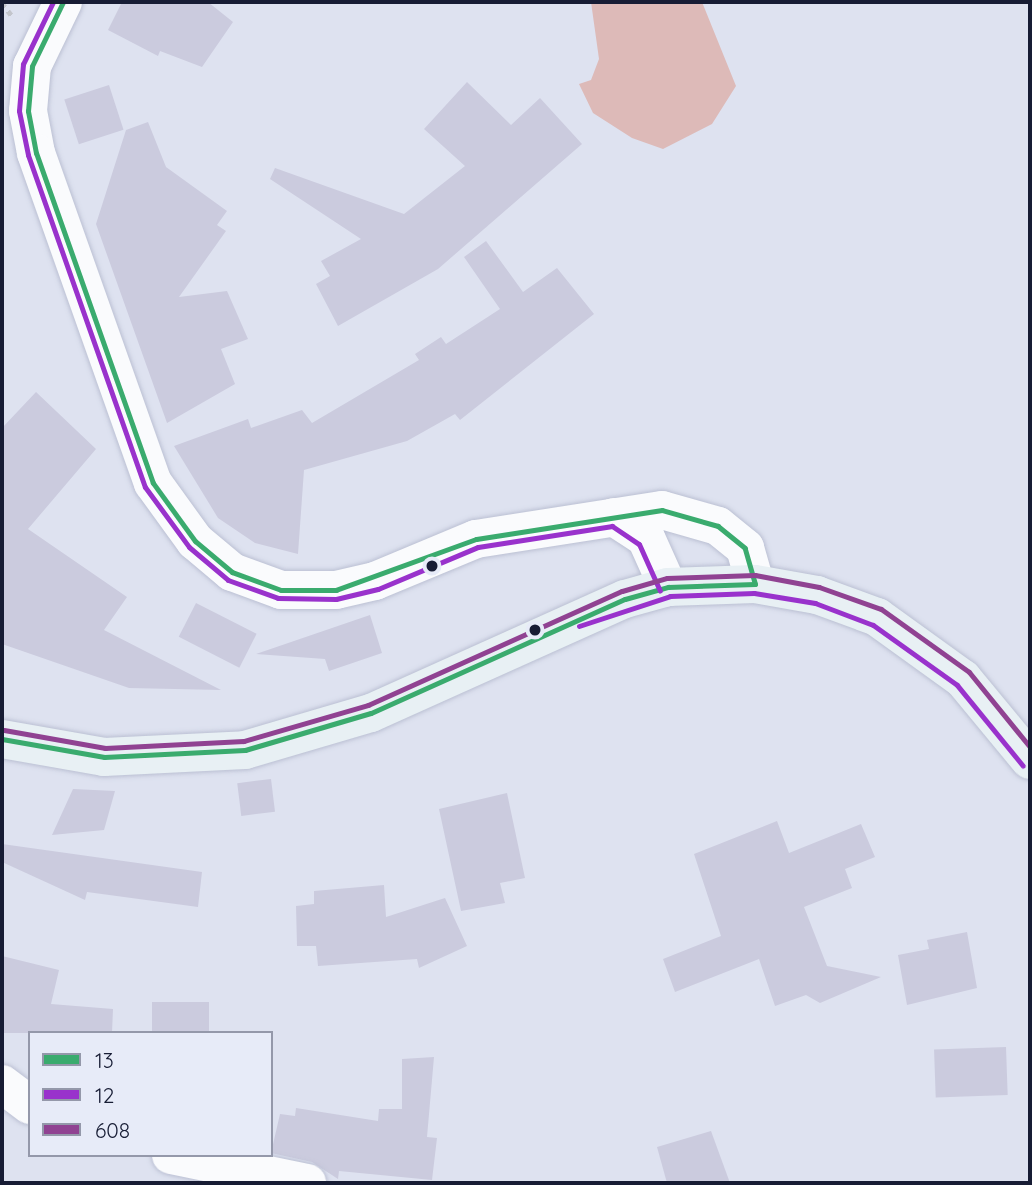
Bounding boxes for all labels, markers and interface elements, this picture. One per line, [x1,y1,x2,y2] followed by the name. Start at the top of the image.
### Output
[425,559,439,573] unlabelled marker
[528,623,542,637] unlabelled marker
[28,1031,273,1157] legend
[95,1047,114,1073] text: 13
[95,1082,114,1108] text: 12
[95,1117,130,1143] text: 608

